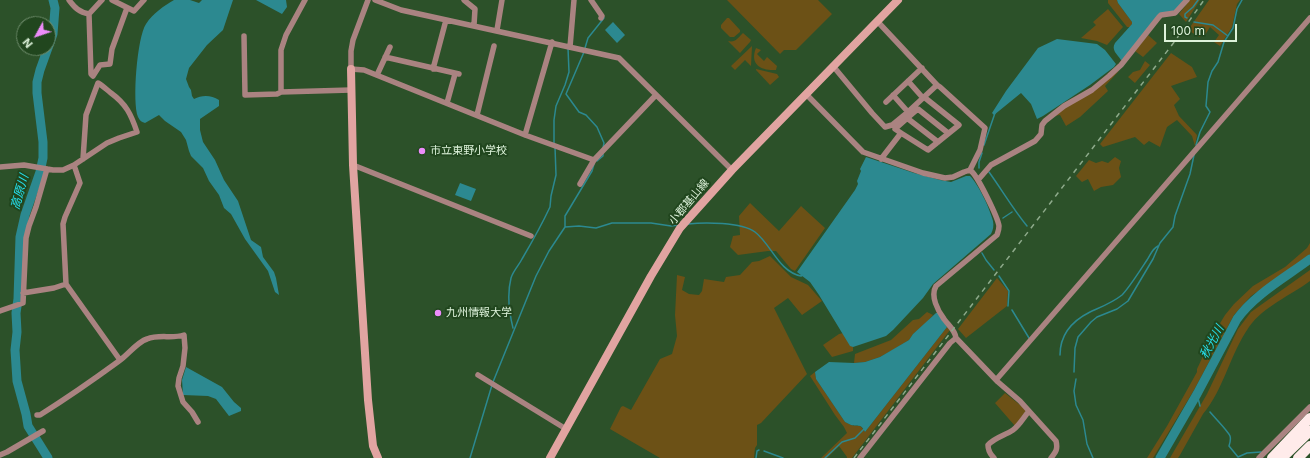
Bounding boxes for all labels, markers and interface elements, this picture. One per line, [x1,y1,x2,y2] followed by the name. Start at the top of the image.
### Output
[16,16,56,56] north arrow
[1166,16,1239,42] scale bar
[1171,23,1205,38] text: 100 m
[20,35,36,51] text: N
[430,144,507,158] place label: 市立東野小学校
[417,146,427,156] marker: 市立東野小学校
[8,173,32,211] water label: 高原川
[666,177,712,227] street label: 小郡基山線
[446,306,512,320] place label: 九州情報大学
[433,308,443,318] marker: 九州情報大学
[1197,323,1227,361] water label: 秋光川

